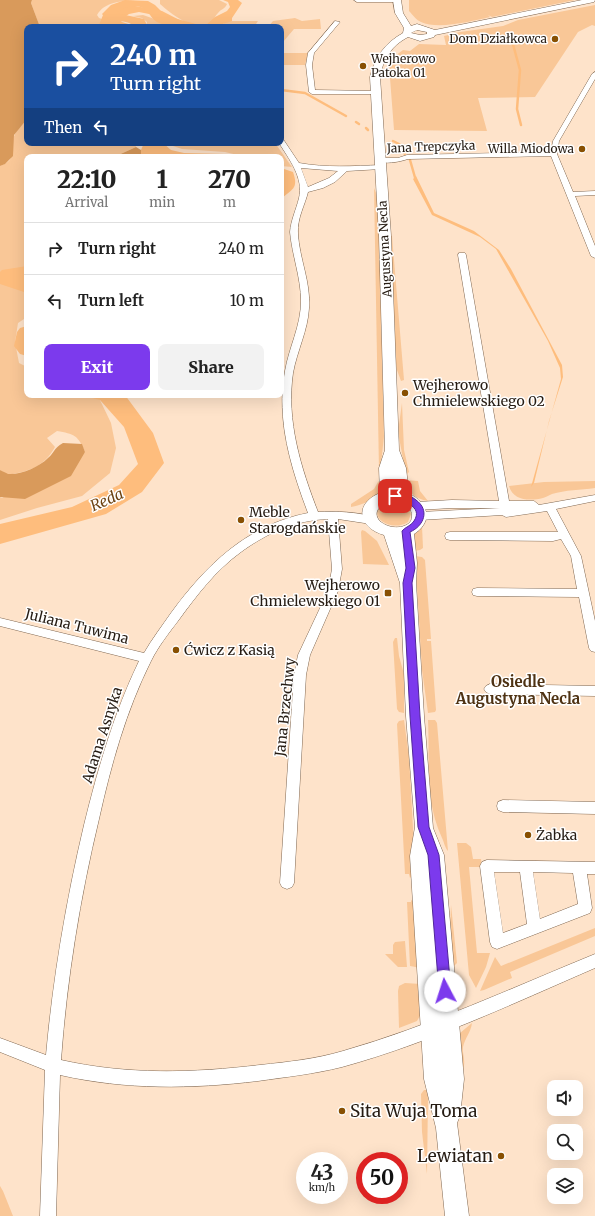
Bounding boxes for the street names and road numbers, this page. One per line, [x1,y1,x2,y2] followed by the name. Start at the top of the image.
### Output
[385,137,476,156] street label: Jana Trepczyka
[374,200,395,299] street label: Augustyna Necla
[22,604,131,648] street label: Juliana Tuwima
[271,656,299,758] street label: Jana Brzechwy
[78,684,126,787] street label: Adama Asnyka

